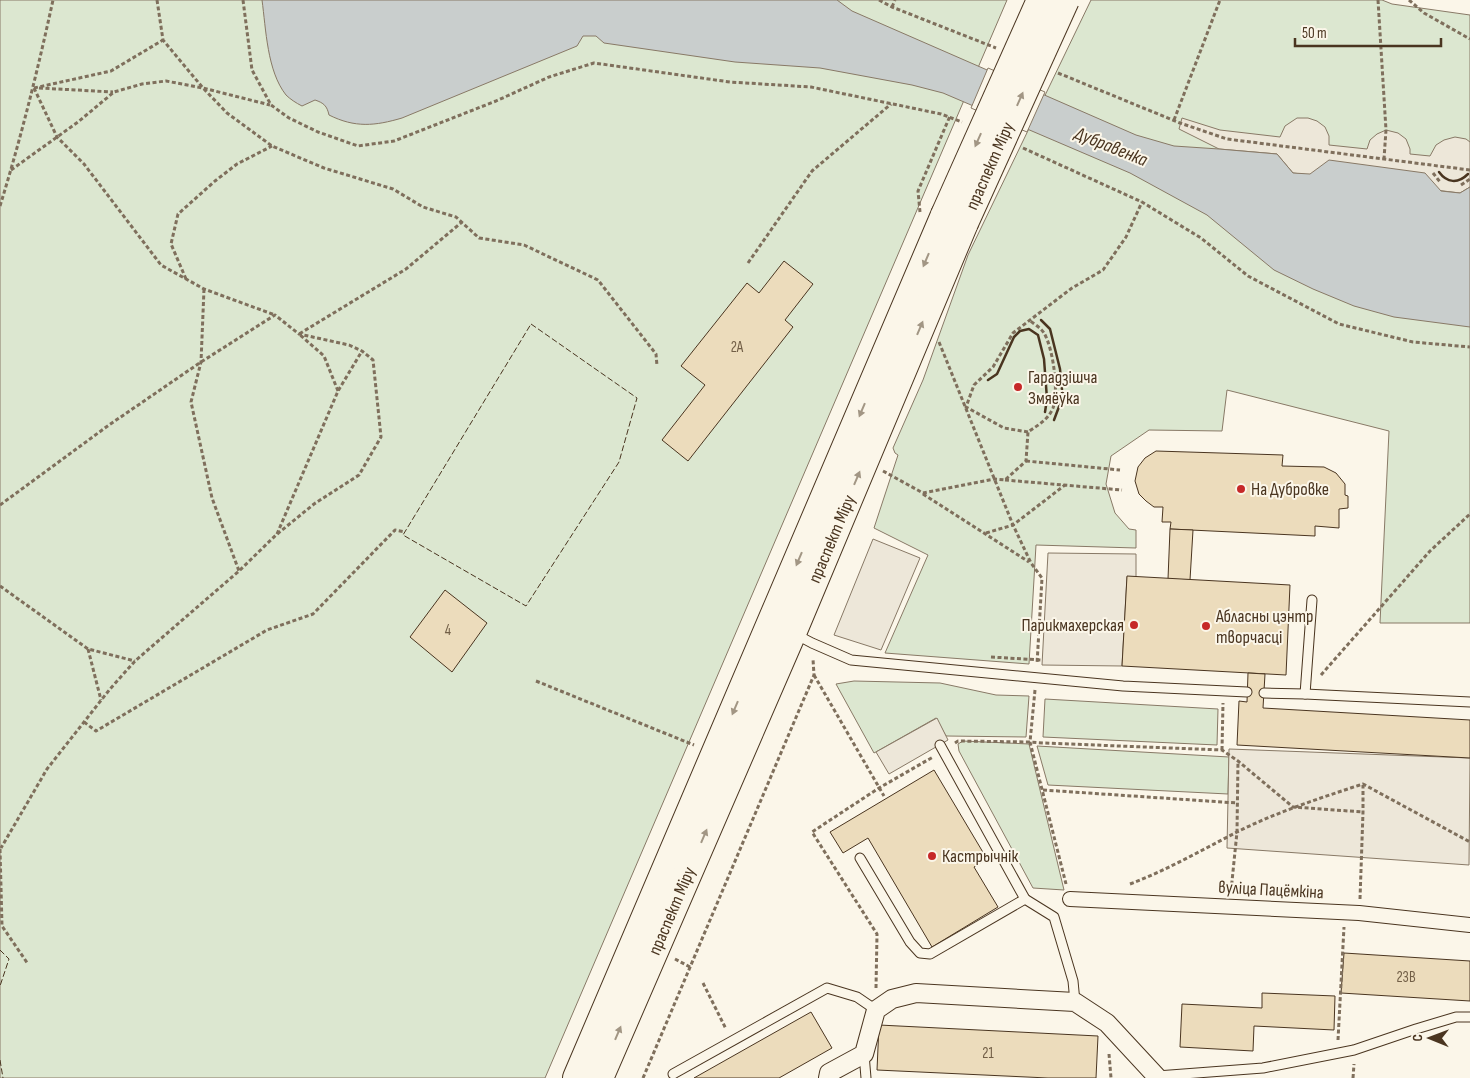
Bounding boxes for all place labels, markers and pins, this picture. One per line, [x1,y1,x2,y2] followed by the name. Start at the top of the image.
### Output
[1028,367,1098,409] place label: Гарадзішча Змяёўка
[1012,381,1024,393] marker: Гарадзішча Змяёўка
[1251,479,1329,500] place label: На Дубровке
[1235,483,1247,495] marker: На Дубровке
[1215,606,1313,648] place label: Абласны цэнтр творчасці
[1021,615,1124,636] place label: Парикмахерская
[1128,619,1140,631] marker: Парикмахерская
[1200,620,1212,632] marker: Абласны цэнтр творчасці
[942,846,1018,867] place label: Кастрычнік
[926,850,938,862] marker: Кастрычнік

